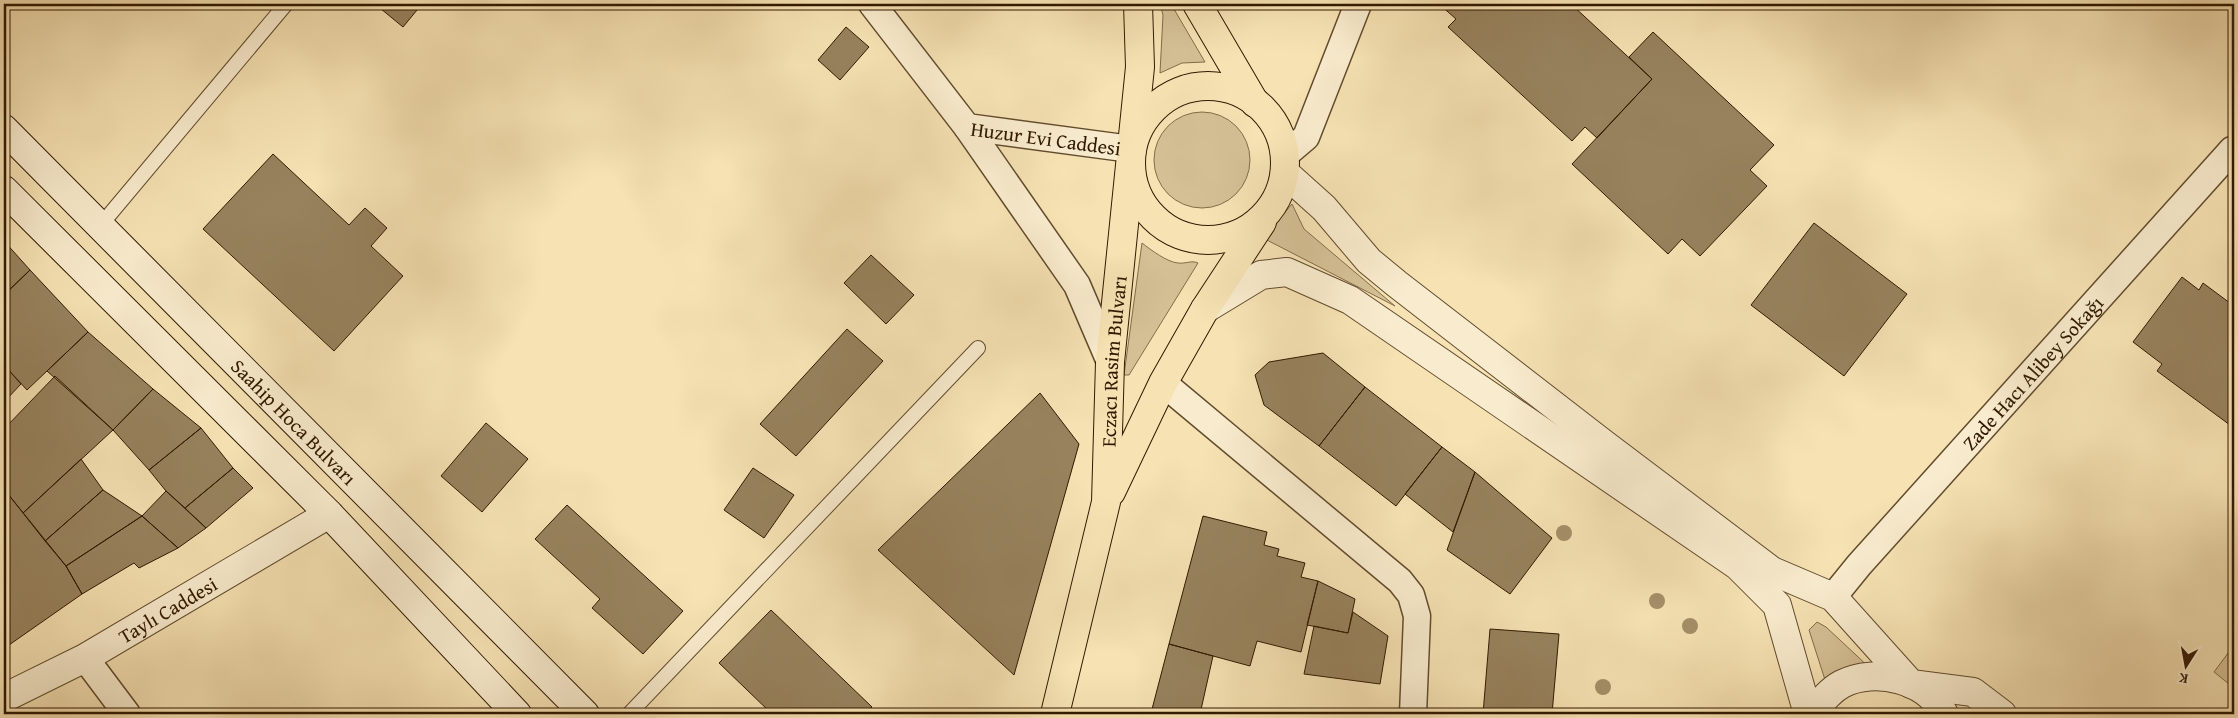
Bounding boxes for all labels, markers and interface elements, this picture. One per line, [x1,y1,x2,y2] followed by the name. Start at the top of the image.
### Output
[969,113,1123,162] street label: Huzur Evi Caddesi
[1093,274,1133,448] street label: Eczacı Rasim Bulvarı
[1955,289,2109,456] street label: Zade Hacı Alibey Sokağı
[225,352,364,491] street label: Saahip Hoca Bulvarı
[113,569,223,650] street label: Taylı Caddesi
[2160,640,2210,690] north arrow
[2177,668,2190,689] text: K

